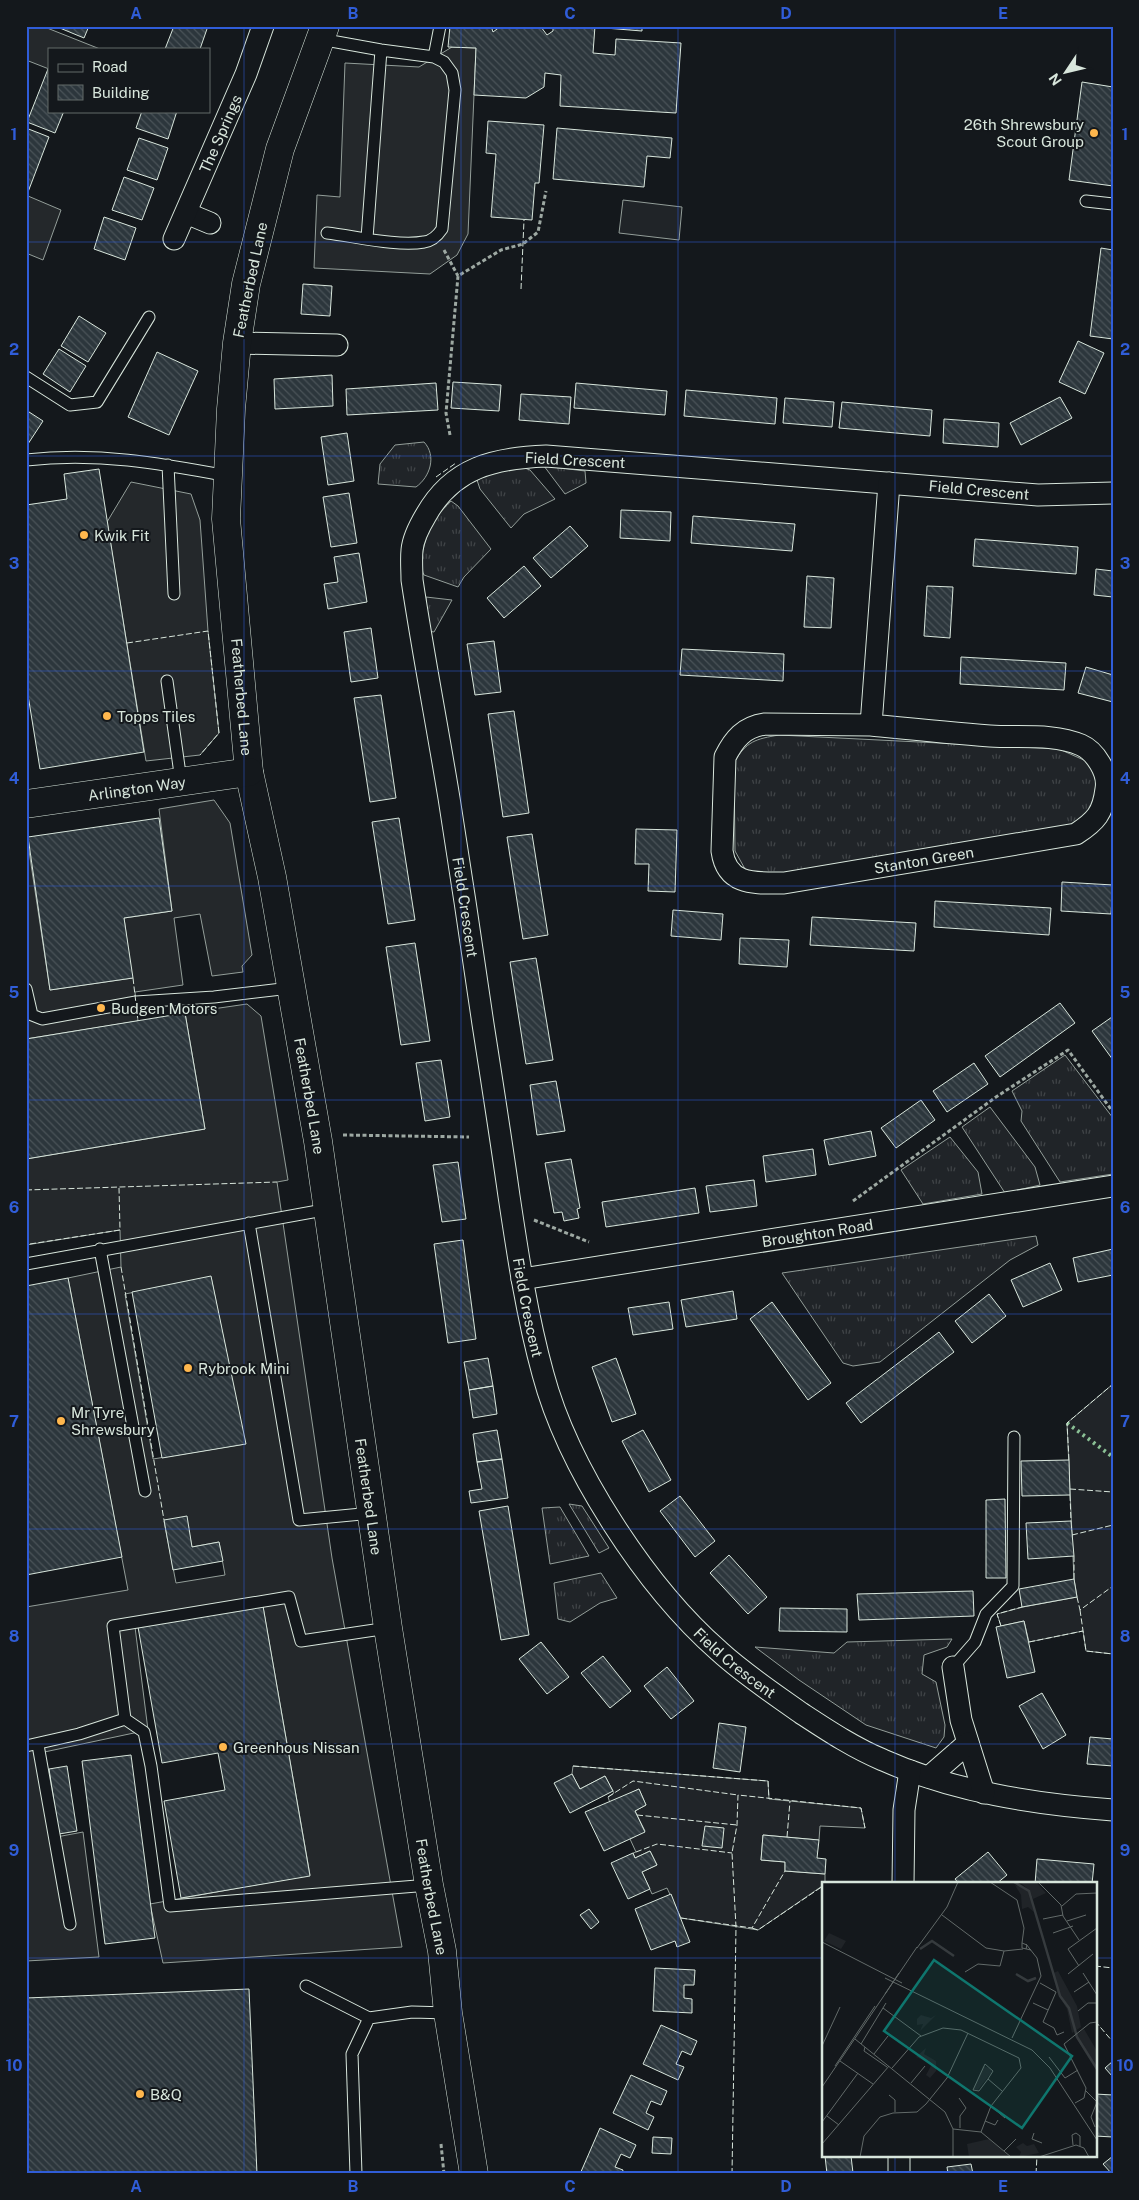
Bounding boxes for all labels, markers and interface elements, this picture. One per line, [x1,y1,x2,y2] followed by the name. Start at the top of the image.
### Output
[130,4,142,23] text: A
[348,4,359,23] text: B
[564,4,576,23] text: C
[780,4,792,23] text: D
[998,4,1008,23] text: E
[48,48,210,112] legend
[1042,48,1092,98] north arrow
[92,58,128,75] text: Road
[1046,70,1065,89] text: N
[92,84,150,101] text: Building
[195,92,245,175] street label: The Springs
[964,116,1084,150] place label: 26th Shrewsbury Scout Group
[11,125,17,144] text: 1
[1122,125,1128,144] text: 1
[1088,127,1100,139] marker: 26th Shrewsbury Scout Group
[229,221,271,339] street label: Featherbed Lane
[9,340,19,359] text: 2
[1120,340,1130,359] text: 2
[524,449,626,471] street label: Field Crescent
[928,477,1030,503] street label: Field Crescent
[94,527,150,544] place label: Kwik Fit
[78,529,90,541] marker: Kwik Fit
[9,554,19,573] text: 3
[1120,554,1130,573] text: 3
[228,638,256,756] street label: Featherbed Lane
[117,708,195,725] place label: Topps Tiles
[101,710,113,722] marker: Topps Tiles
[9,769,20,788] text: 4
[1120,769,1131,788] text: 4
[87,773,187,804] street label: Arlington Way
[873,843,975,876] street label: Stanton Green
[450,856,482,958] street label: Field Crescent
[9,983,20,1002] text: 5
[1120,983,1131,1002] text: 5
[111,1000,217,1017] place label: Budgen Motors
[95,1002,107,1014] marker: Budgen Motors
[292,1036,328,1155] street label: Featherbed Lane
[9,1198,19,1217] text: 6
[1120,1198,1130,1217] text: 6
[760,1215,874,1250] street label: Broughton Road
[510,1256,547,1359] street label: Field Crescent
[198,1360,289,1377] place label: Rybrook Mini
[182,1362,194,1374] marker: Rybrook Mini
[71,1404,155,1438] place label: Mr Tyre Shrewsbury
[9,1412,19,1431] text: 7
[1120,1412,1130,1431] text: 7
[55,1415,67,1427] marker: Mr Tyre Shrewsbury
[352,1437,386,1556] street label: Featherbed Lane
[691,1624,779,1701] street label: Field Crescent
[9,1627,20,1646] text: 8
[1120,1627,1131,1646] text: 8
[233,1739,360,1756] place label: Greenhous Nissan
[217,1741,229,1753] marker: Greenhous Nissan
[413,1837,451,1956] street label: Featherbed Lane
[9,1841,19,1860] text: 9
[1120,1841,1130,1860] text: 9
[822,1882,1096,2158] inset map
[5,2056,23,2075] text: 10
[1116,2056,1134,2075] text: 10
[150,2086,182,2103] place label: B&Q
[134,2088,146,2100] marker: B&Q
[130,2177,142,2196] text: A
[348,2177,359,2196] text: B
[564,2177,576,2196] text: C
[780,2177,792,2196] text: D
[998,2177,1008,2196] text: E

